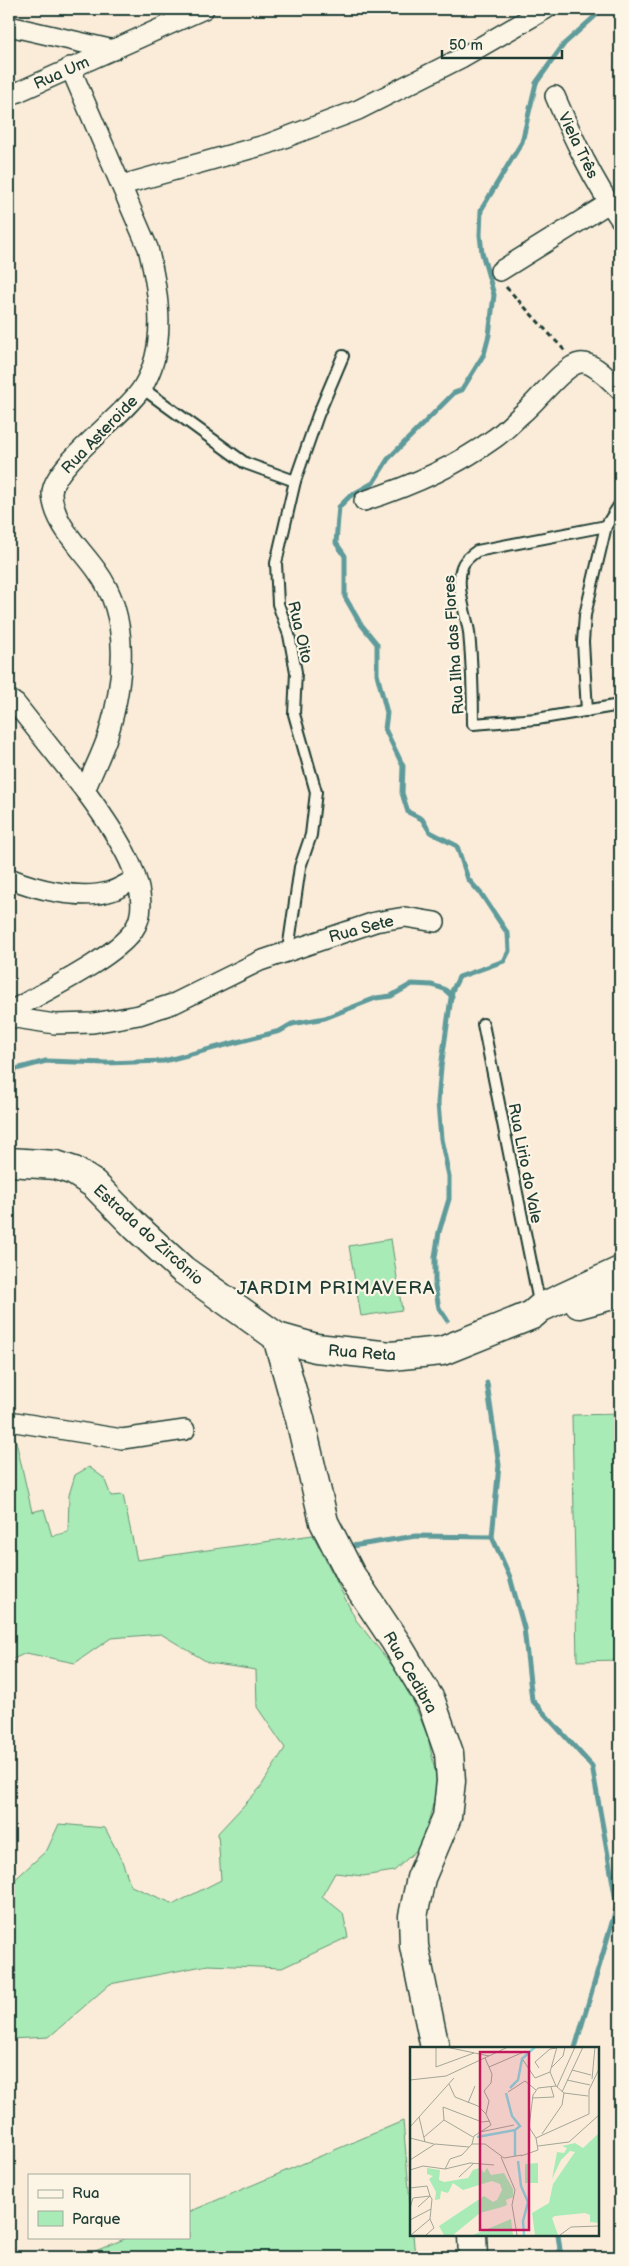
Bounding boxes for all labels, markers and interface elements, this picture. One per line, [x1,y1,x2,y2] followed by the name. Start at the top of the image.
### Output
[442,28,562,60] scale bar
[449,36,483,55] text: 50 m
[31,53,92,94] street label: Rua Um
[553,109,602,182] street label: Viela Três
[58,392,143,478] street label: Rua Asteroide
[440,574,469,715] street label: Rua Ilha das Flores
[283,599,316,665] street label: Rua Oito
[327,912,396,947] street label: Rua Sete
[504,1101,546,1226] street label: Rua Lirio do Vale
[89,1181,207,1289] street label: Estrada do Zircônio
[237,1277,435,1300] district label: JARDIM PRIMAVERA
[327,1342,396,1365] street label: Rua Reta
[379,1629,441,1717] street label: Rua Cedibra
[410,2047,599,2236] inset map
[28,2174,190,2238] legend
[72,2184,100,2203] text: Rua
[72,2210,121,2229] text: Parque

